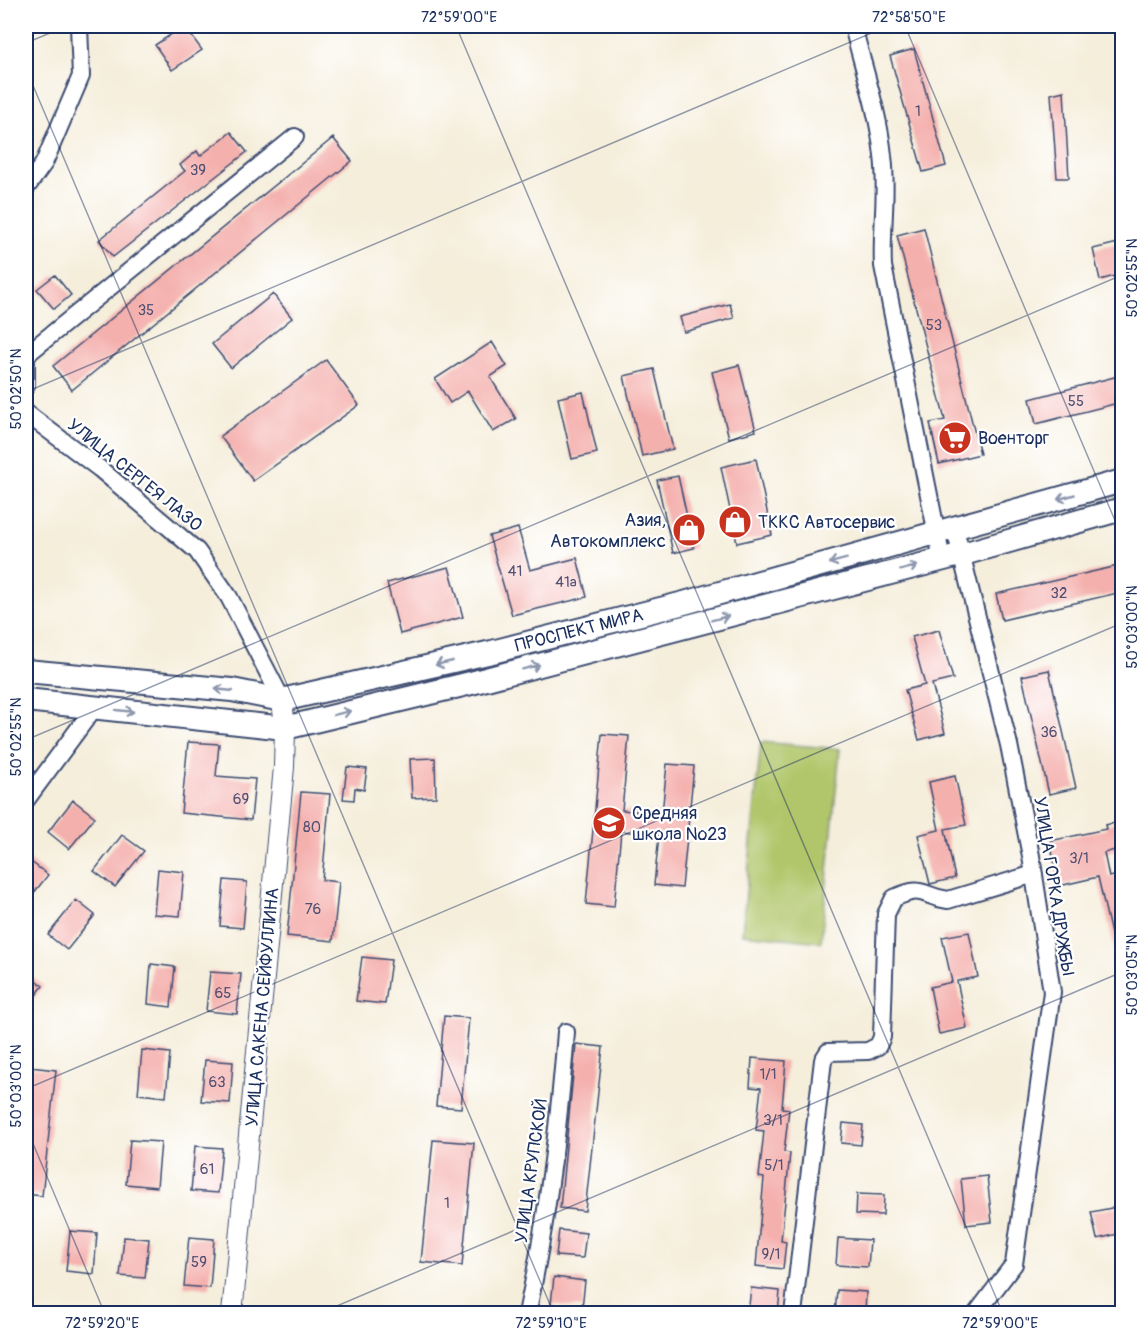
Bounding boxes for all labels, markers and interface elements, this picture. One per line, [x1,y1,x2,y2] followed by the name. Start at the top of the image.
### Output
[421,8,497,27] text: 72°59'00"E
[872,8,946,27] text: 72°58'50"E
[915,102,921,121] house number: 1
[190,161,206,180] house number: 39
[1123,238,1142,318] text: 50°02'55"N
[138,301,154,320] house number: 35
[926,316,942,335] house number: 53
[7,348,26,430] text: 50°02'50"N
[1068,392,1084,411] house number: 55
[62,414,207,537] street label: УЛИЦА СЕРГЕЯ ЛАЗО
[937,420,973,456] supermarket icon: Военторг
[978,427,1049,450] place label: Военторг
[1057,492,1076,504] one-way arrow
[717,504,753,540] shop icon: ТККС Автосервис
[550,509,666,553] place label: Азия, Автокомплекс
[758,511,895,534] place label: ТККС Автосервис
[671,512,707,548] shop icon: Азия, Автокомплекс
[829,556,848,567] one-way arrow
[508,562,522,581] house number: 41
[899,562,918,574] one-way arrow
[555,573,577,592] house number: 41а
[1051,584,1067,603] house number: 32
[1123,585,1142,669] text: 50°03'00"N
[513,603,646,657] street label: ПРОСПЕКТ МИРА
[710,611,729,623] one-way arrow
[434,658,454,669] one-way arrow
[521,661,540,672] one-way arrow
[215,684,235,695] one-way arrow
[7,697,26,777] text: 50°02'55"N
[115,706,135,717] one-way arrow
[332,707,351,719] one-way arrow
[1040,723,1058,742] house number: 36
[233,790,249,809] house number: 69
[1028,795,1079,977] street label: УЛИЦА ГОРКА ДРУЖБЫ
[632,802,727,846] place label: Средняя школа №23
[591,805,627,841] school or university icon: Средняя школа №23
[303,818,321,837] house number: 80
[1069,849,1089,868] house number: 3/1
[241,886,284,1128] street label: УЛИЦА САКЕНА СЕЙФУЛЛИНА
[305,900,321,919] house number: 76
[1123,934,1142,1016] text: 50°03'05"N
[215,984,231,1003] house number: 65
[7,1044,26,1128] text: 50°03'00"N
[759,1065,777,1084] house number: 1/1
[208,1073,226,1092] house number: 63
[510,1097,553,1245] street label: УЛИЦА КРУПСКОЙ
[763,1111,783,1130] house number: 3/1
[764,1156,784,1175] house number: 5/1
[200,1160,214,1179] house number: 61
[444,1194,450,1213] house number: 1
[762,1245,780,1264] house number: 9/1
[191,1253,207,1272] house number: 59
[65,1314,139,1333] text: 72°59'20"E
[515,1314,587,1333] text: 72°59'10"E
[962,1314,1038,1333] text: 72°59'00"E

